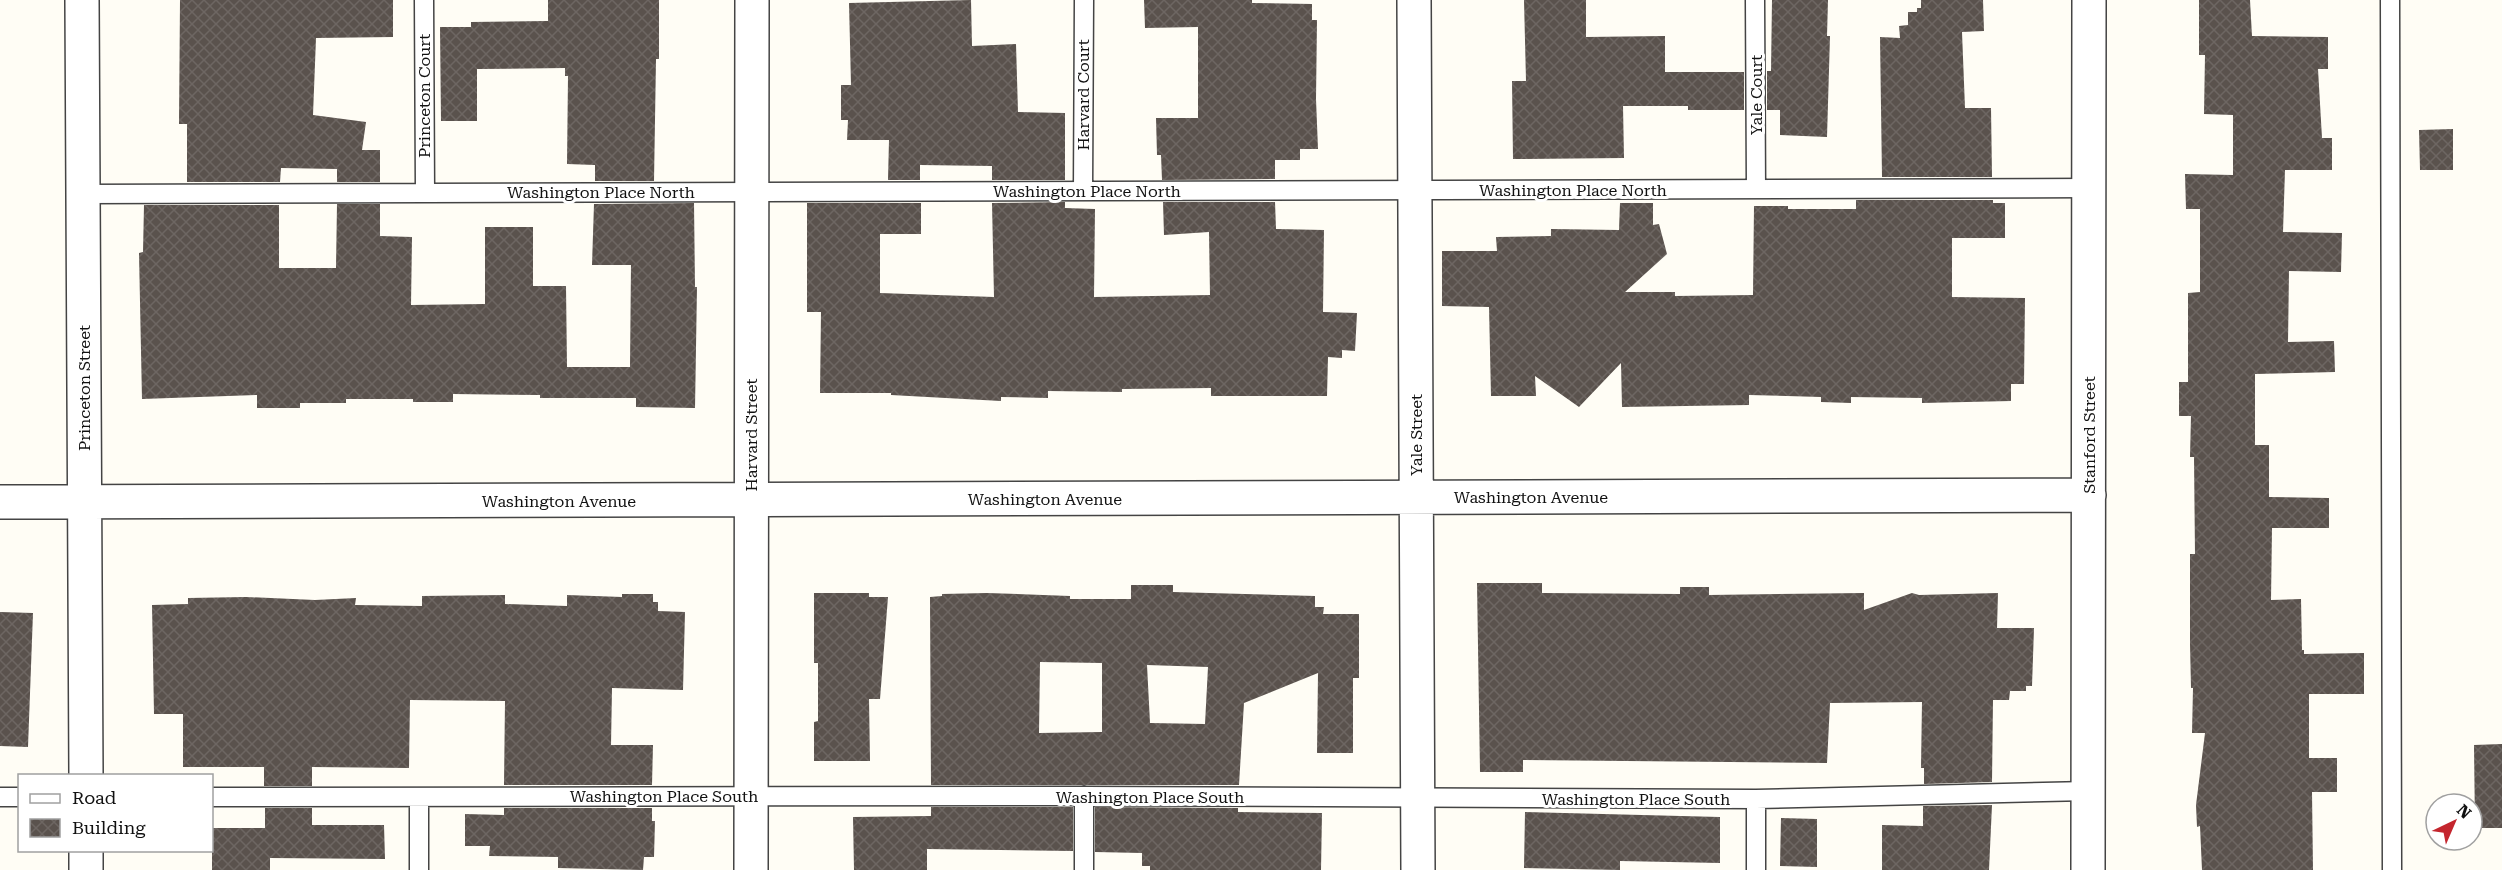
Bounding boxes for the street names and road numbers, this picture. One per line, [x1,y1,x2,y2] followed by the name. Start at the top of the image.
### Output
[415,34,434,158] street label: Princeton Court
[1074,39,1093,151] street label: Harvard Court
[1747,55,1766,135] street label: Yale Court
[1479,181,1667,200] street label: Washington Place North
[993,182,1181,201] street label: Washington Place North
[507,183,695,202] street label: Washington Place North
[75,325,94,451] street label: Princeton Street
[2080,376,2099,494] street label: Stanford Street
[742,378,761,491] street label: Harvard Street
[1407,394,1426,476] street label: Yale Street
[1454,488,1608,507] street label: Washington Avenue
[968,490,1122,509] street label: Washington Avenue
[482,492,636,511] street label: Washington Avenue
[570,787,758,806] street label: Washington Place South
[1056,788,1244,807] street label: Washington Place South
[1542,790,1730,809] street label: Washington Place South

